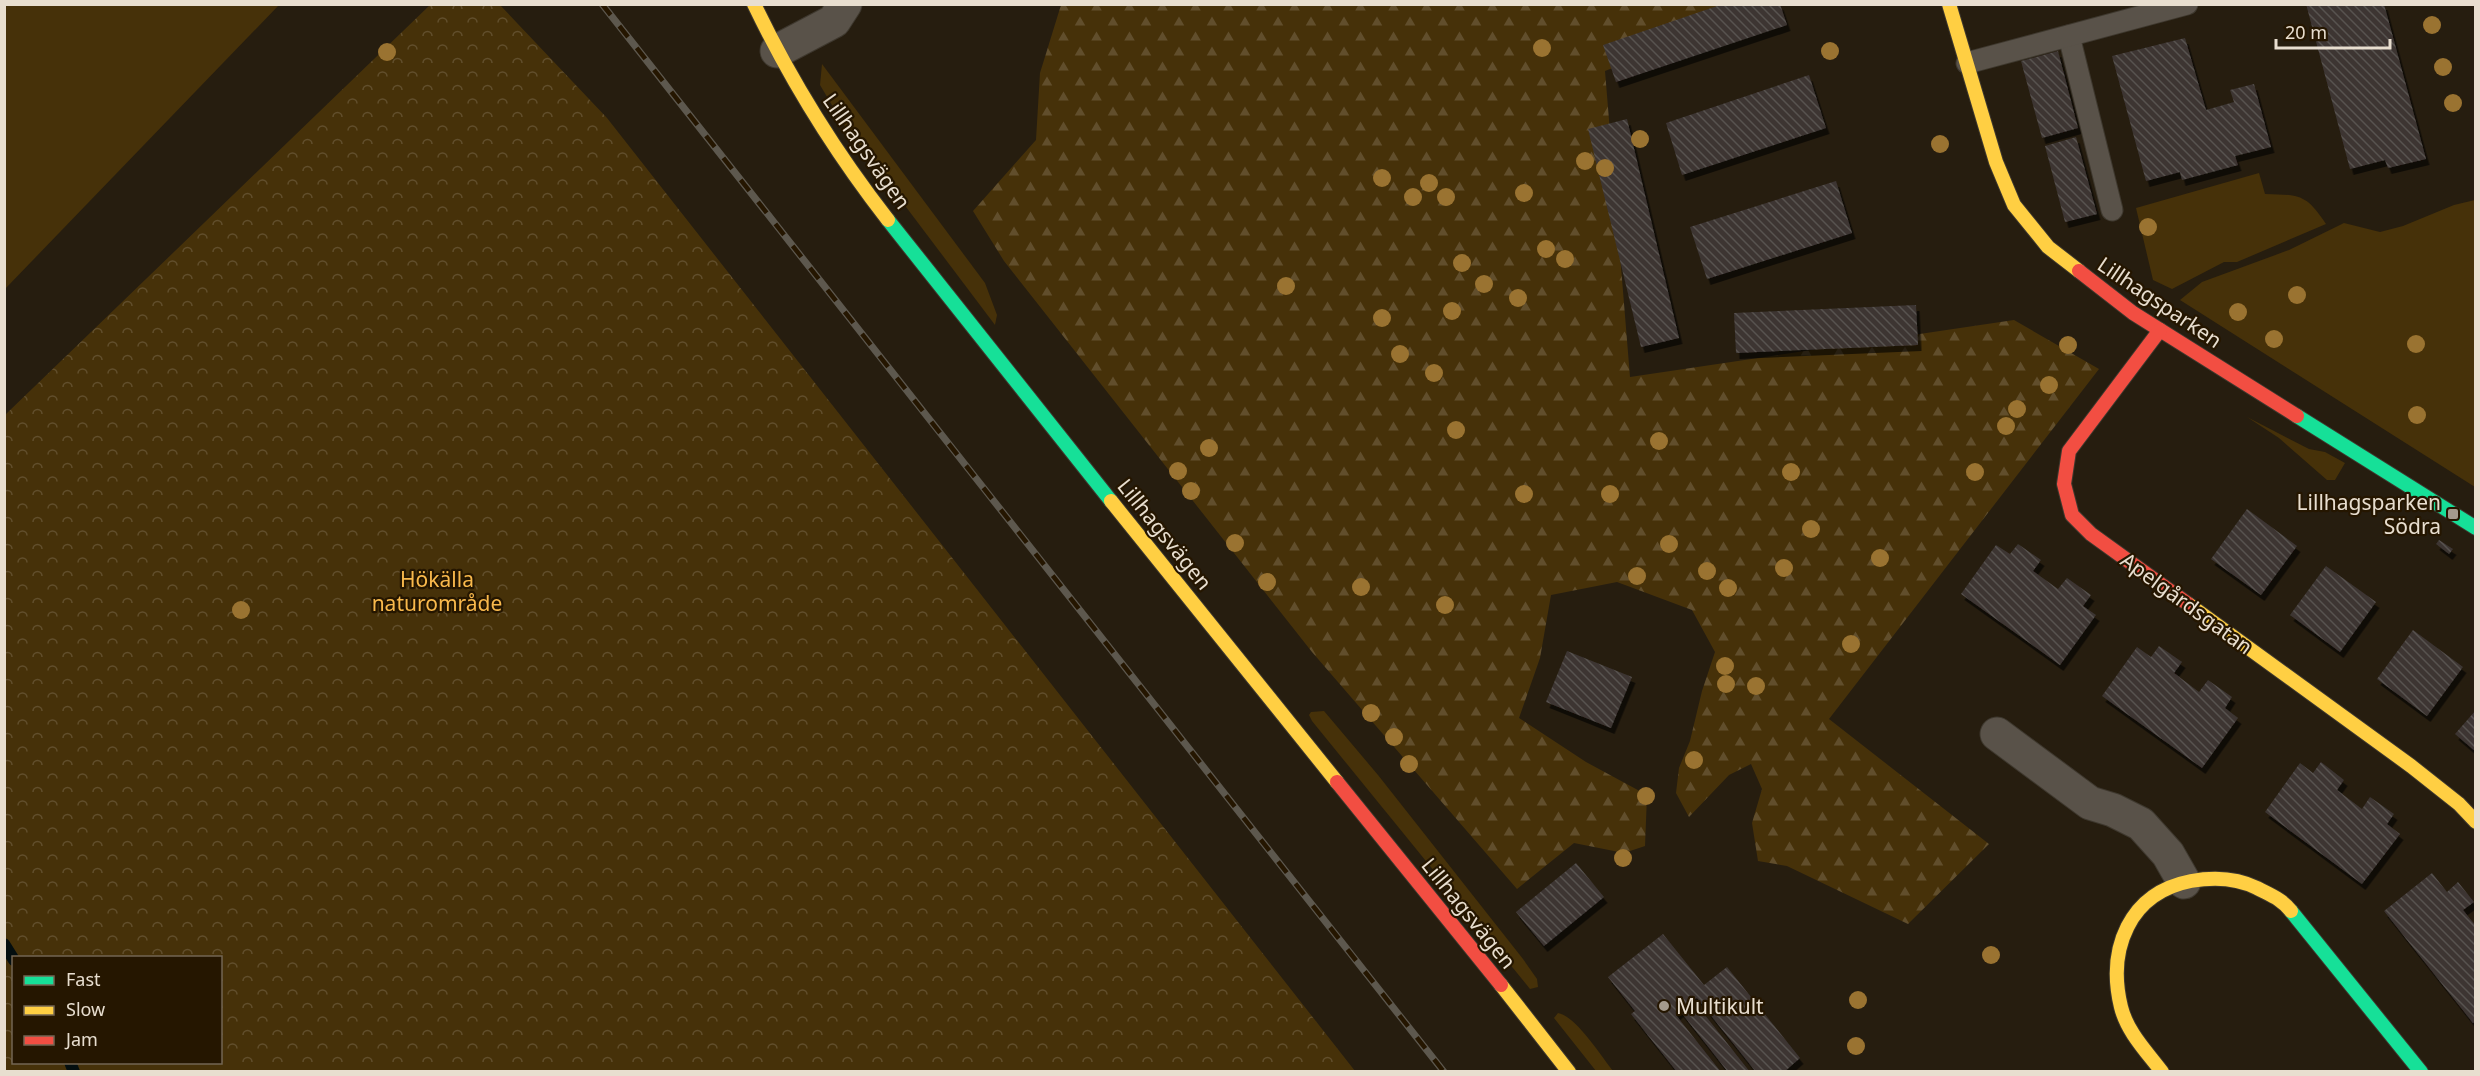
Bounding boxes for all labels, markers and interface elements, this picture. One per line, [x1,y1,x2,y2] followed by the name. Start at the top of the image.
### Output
[2276,12,2390,50] scale bar
[2285,20,2327,44] text: 20 m
[817,88,917,214] street label: Lillhagsvägen
[2092,250,2228,354] street label: Lillhagsparken
[1112,473,1218,595] street label: Lillhagsvägen
[2297,488,2441,540] place label: Lillhagsparken Södra
[2446,507,2460,521] marker: Lillhagsparken Södra
[2115,546,2259,660] street label: Apelgårdsgatan
[372,565,502,617] park label: Hökälla naturområde
[1416,852,1522,974] street label: Lillhagsvägen
[12,956,222,1064] legend
[66,967,101,991] text: Fast
[1676,992,1764,1020] place label: Multikult
[66,997,105,1021] text: Slow
[1657,999,1671,1013] marker: Multikult
[64,1027,98,1051] text: Jam

